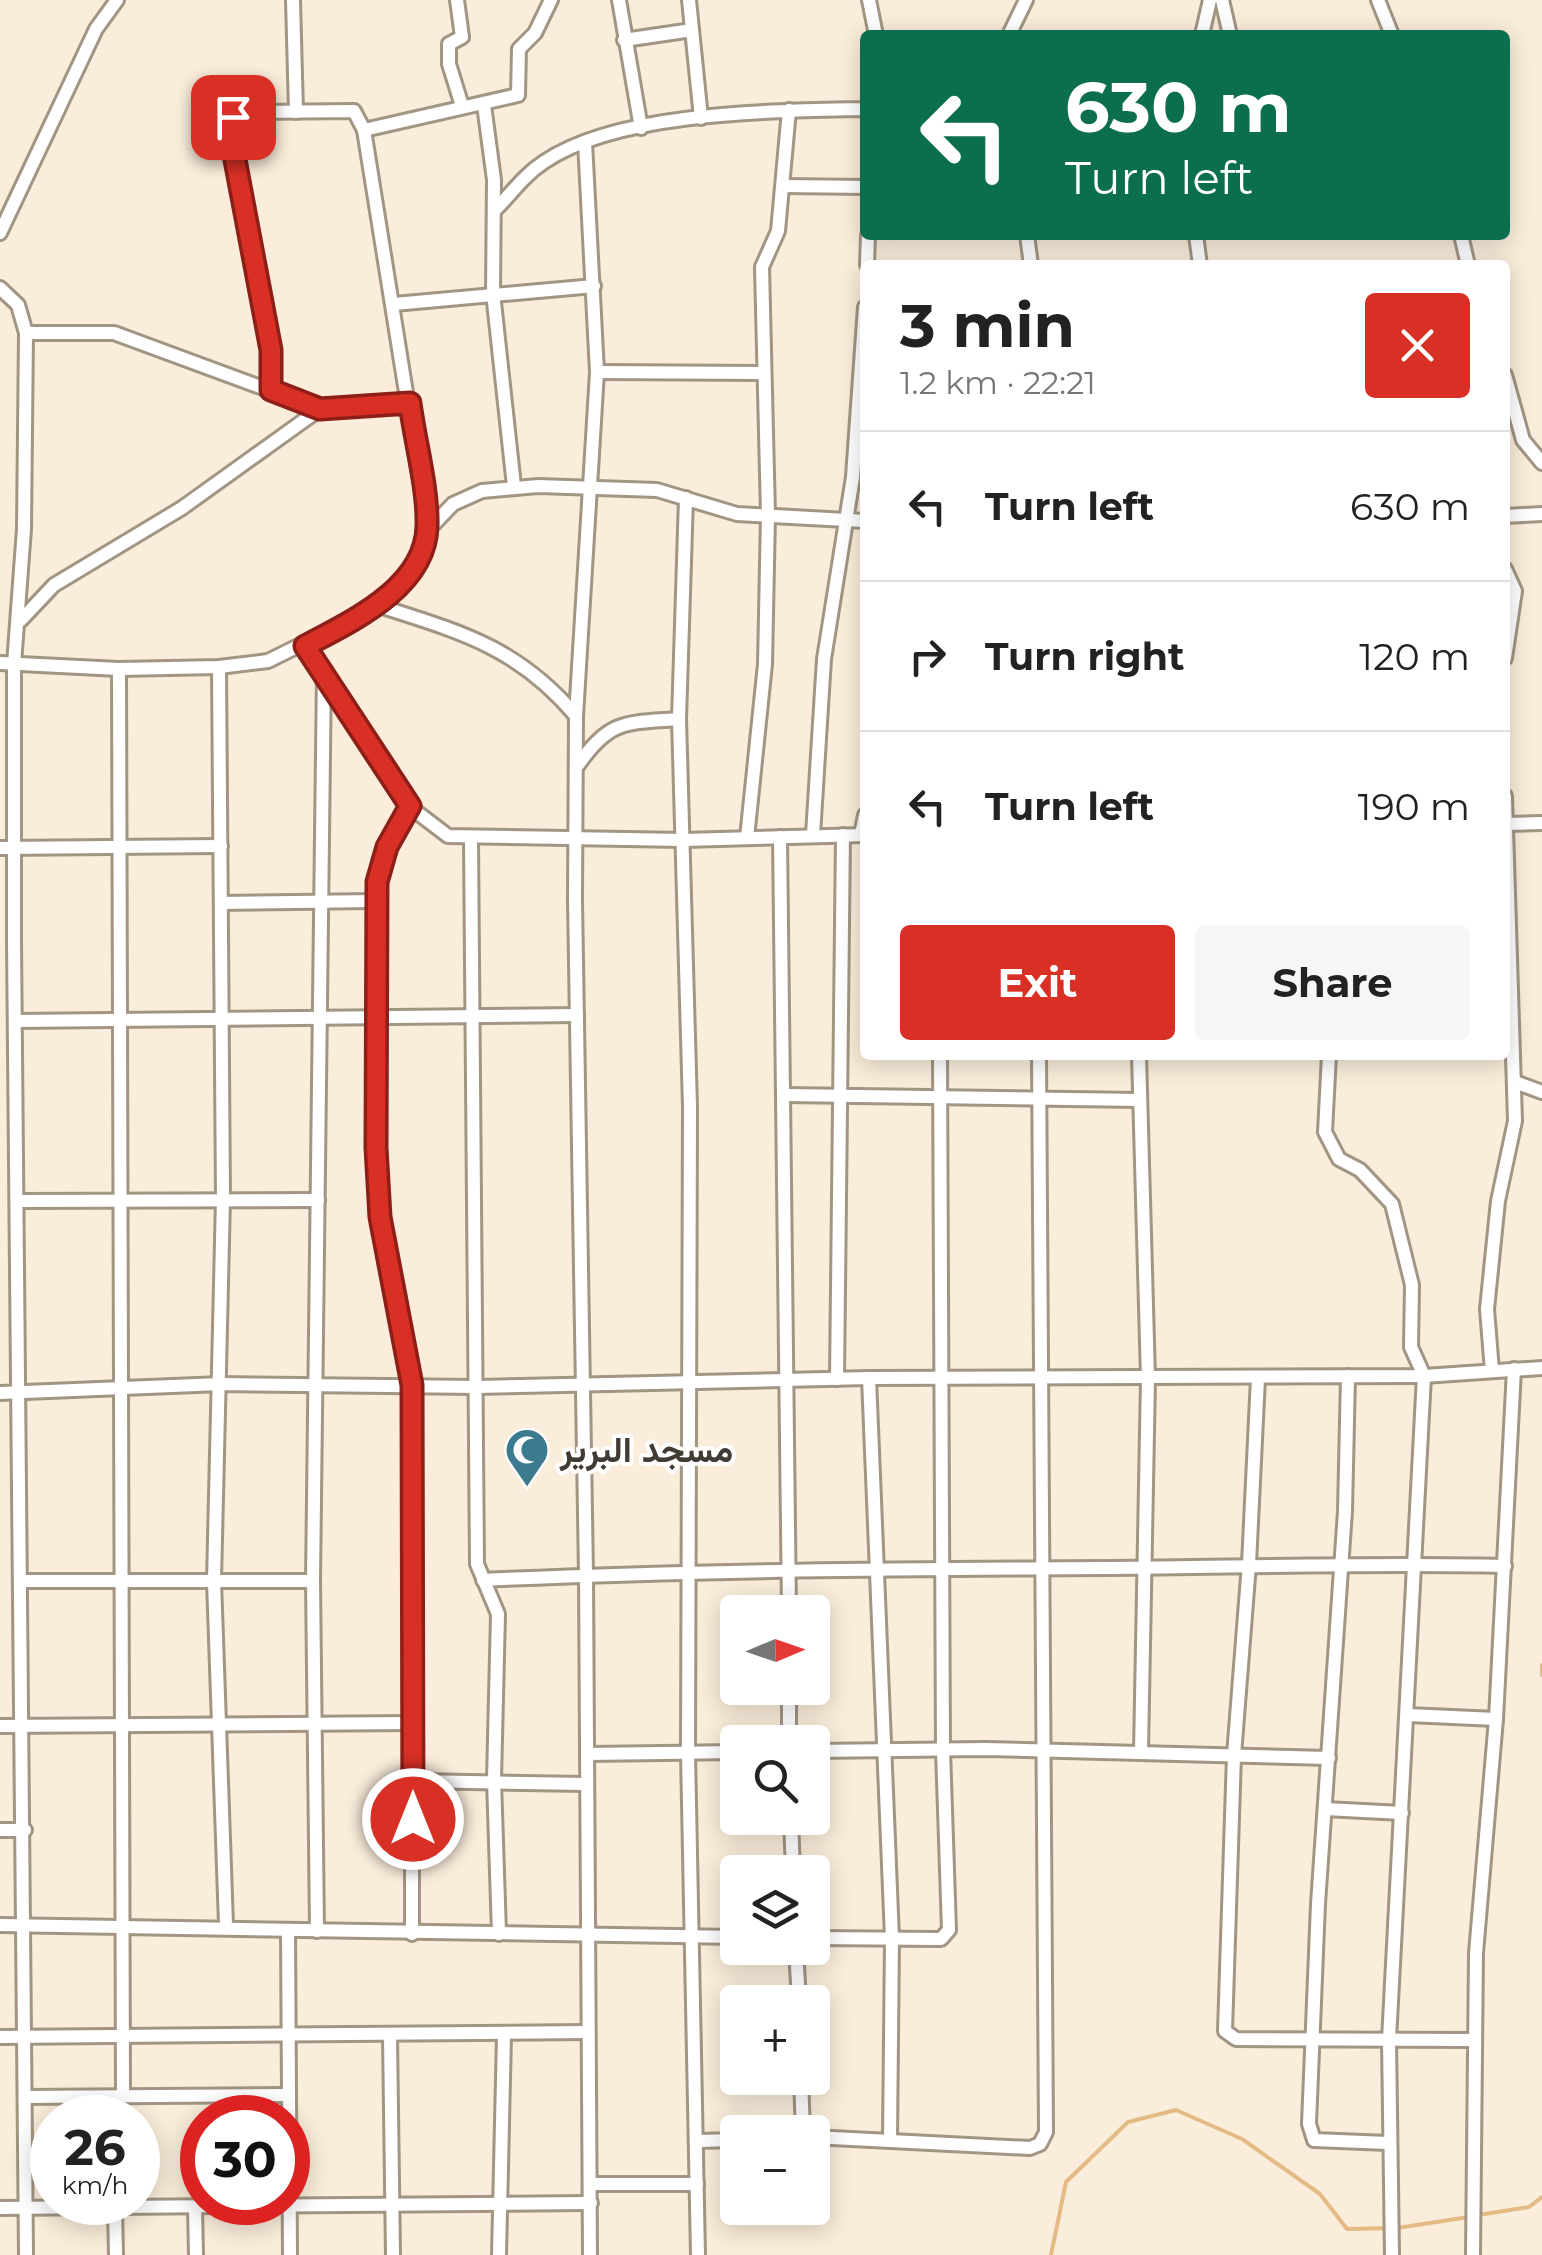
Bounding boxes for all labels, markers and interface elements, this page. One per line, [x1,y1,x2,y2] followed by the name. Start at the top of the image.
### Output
[1065,64,1292,150] text: 630 m
[900,70,1030,200] icon: left
[191,75,276,160] pin
[206,90,261,145] icon: arrive
[1065,150,1253,205] text: Turn left
[900,289,1075,362] text: 3 min
[1365,293,1470,398] button: close
[900,363,1096,402] text: 1.2 km · 22:21
[900,479,955,534] icon: left
[985,483,1154,530] text: Turn left
[1350,483,1470,530] text: 630 m
[900,629,955,684] icon: right
[985,633,1184,680] text: Turn right
[1359,633,1470,680] text: 120 m
[900,779,955,834] icon: left
[985,783,1154,830] text: Turn left
[1358,783,1470,830] text: 190 m
[900,925,1175,1040] button: Exit
[1195,925,1470,1040] button: Share
[504,1427,550,1488] mosque icon: مسجد البرير
[559,1428,733,1472] place label: مسجد البرير
[720,1595,830,1705] north arrow
[720,1595,830,2225] map controls
[720,1725,830,1835] button: search
[361,1767,465,1871] position arrow
[720,1855,830,1965] button: layers
[720,1985,830,2095] button: +
[180,2095,310,2225] speed limit sign: 30
[720,2115,830,2225] button: −
[64,2117,126,2178] text: 26
[62,2170,128,2200] text: km/h

